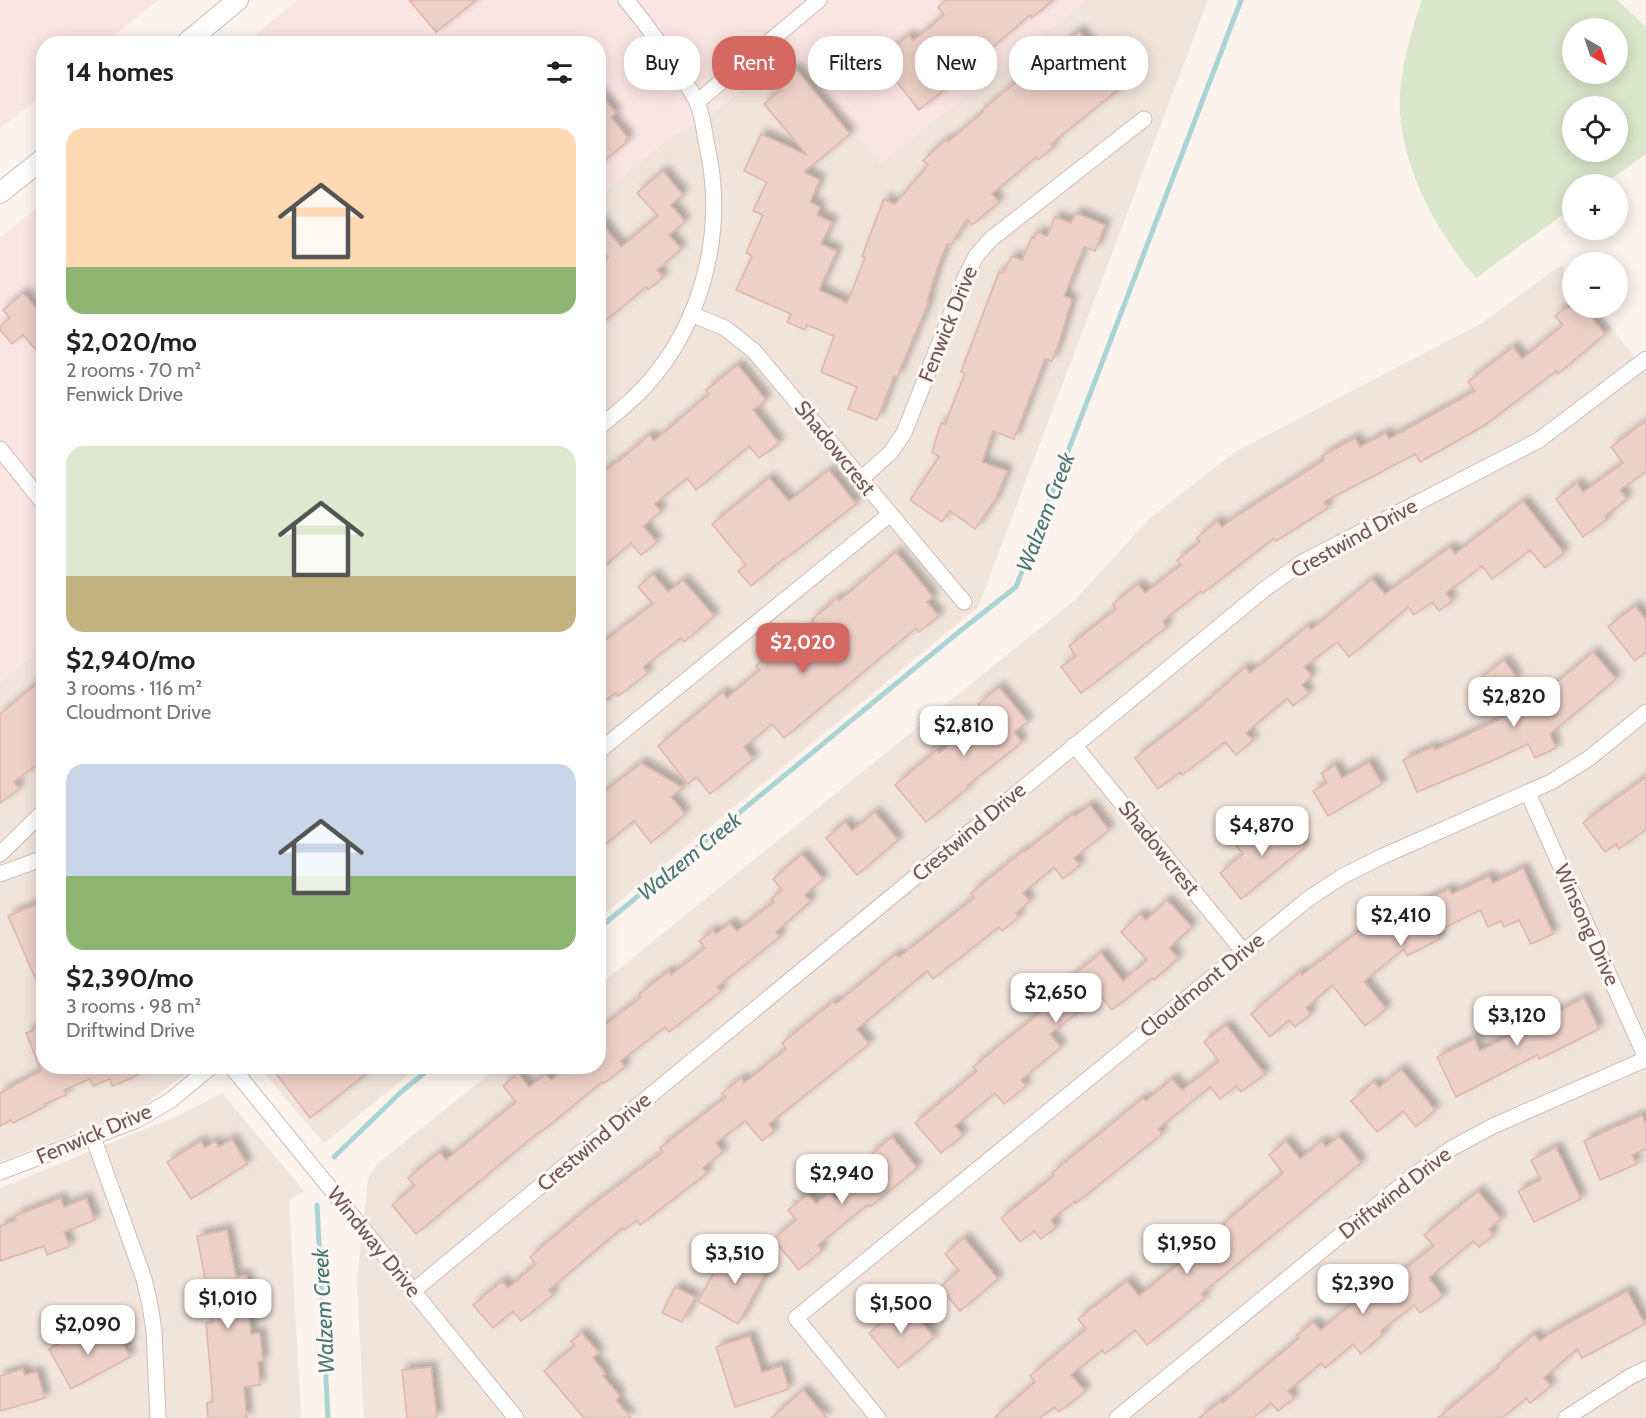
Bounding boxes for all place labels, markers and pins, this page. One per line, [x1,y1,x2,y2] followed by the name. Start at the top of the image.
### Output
[754,623,852,674] pin: $2,020
[1465,677,1563,728] pin: $2,820
[915,706,1013,757] pin: $2,810
[1213,806,1311,857] pin: $4,870
[1352,896,1450,947] pin: $2,410
[1007,973,1105,1024] pin: $2,650
[1468,996,1566,1047] pin: $3,120
[793,1154,891,1205] pin: $2,940
[1138,1224,1236,1275] pin: $1,950
[686,1234,784,1285] pin: $3,510
[1314,1264,1412,1315] pin: $2,390
[179,1279,277,1330] pin: $1,010
[852,1284,950,1335] pin: $1,500
[39,1305,137,1356] pin: $2,090

